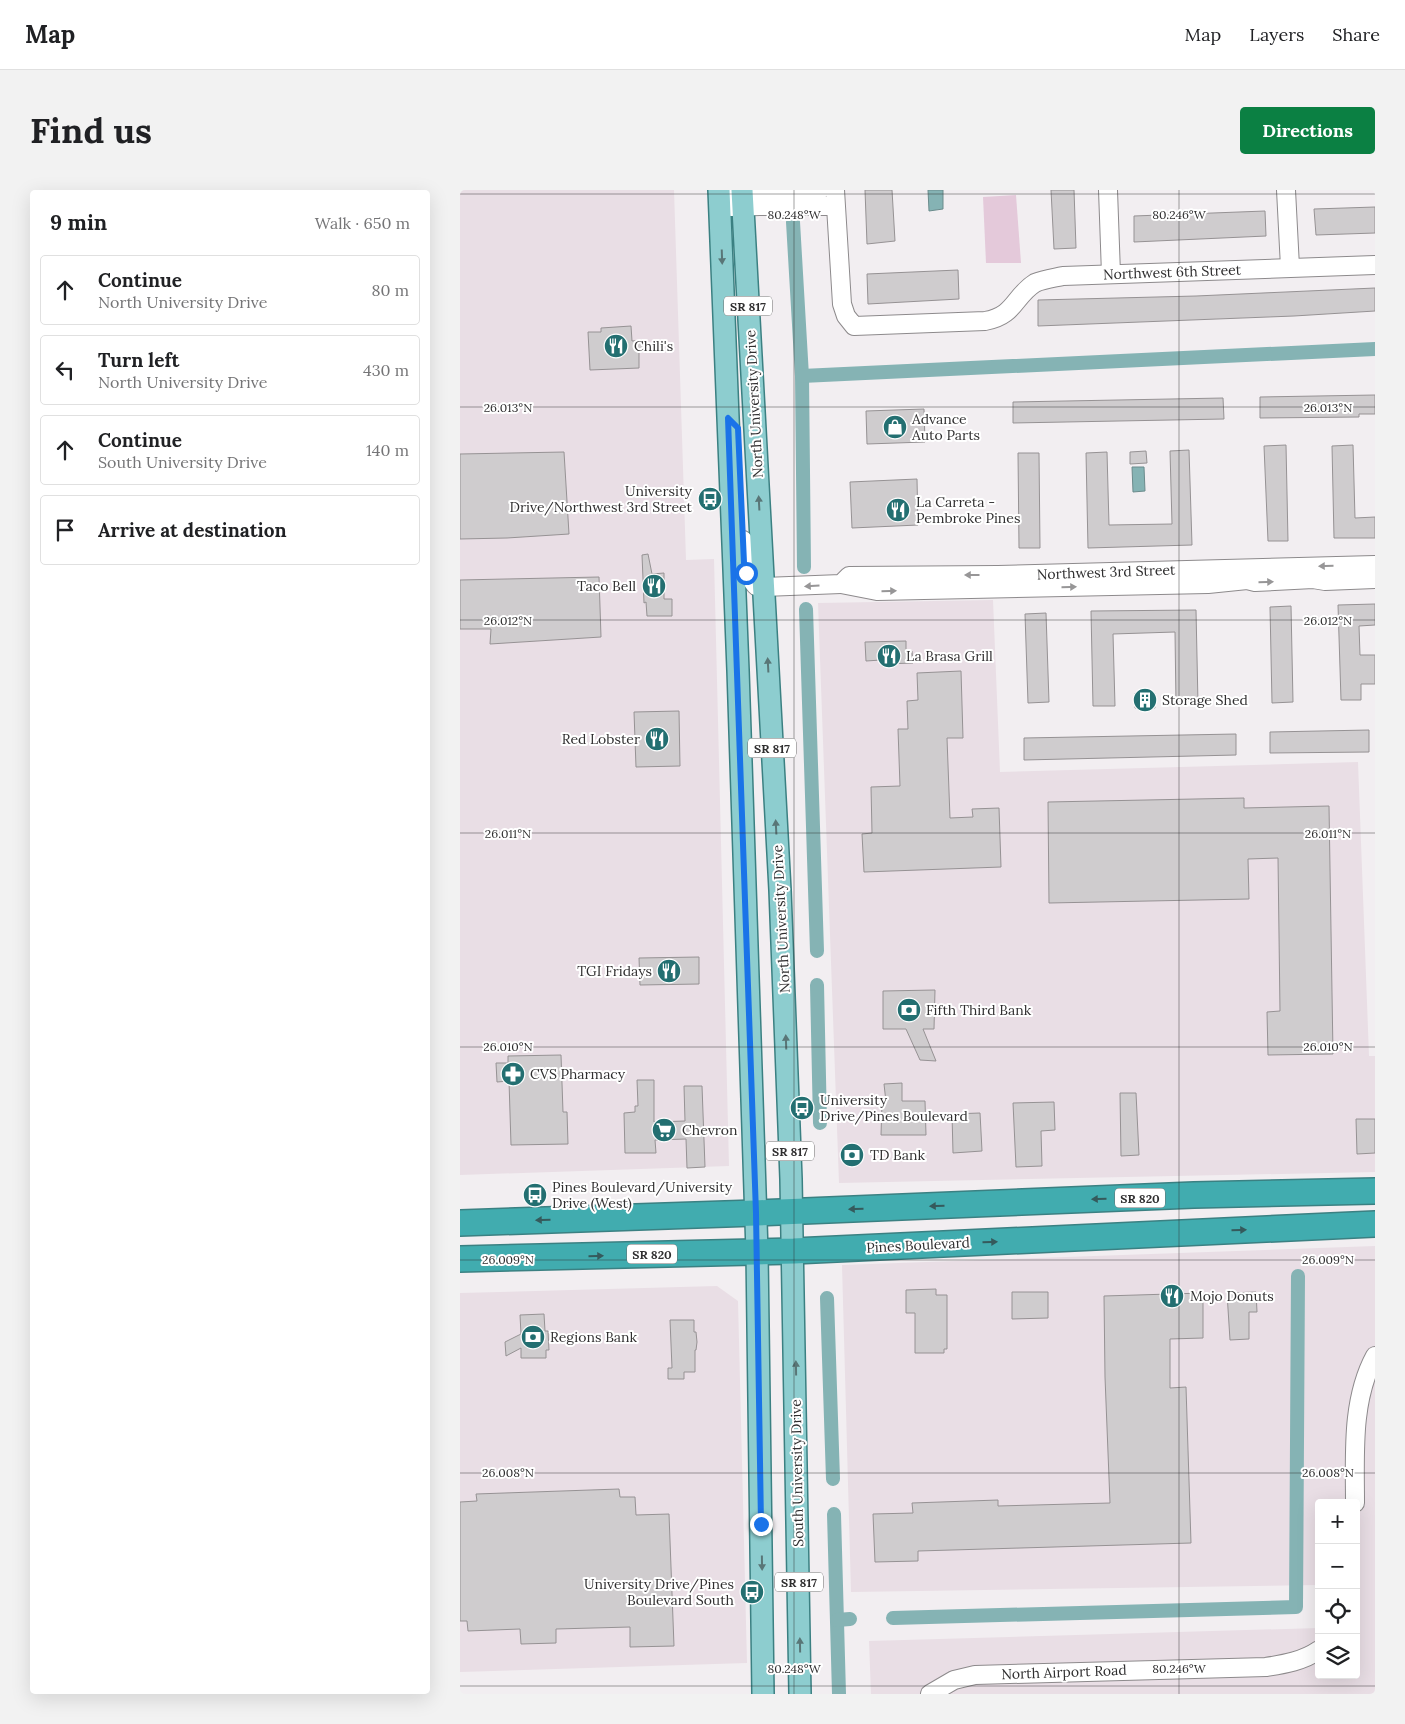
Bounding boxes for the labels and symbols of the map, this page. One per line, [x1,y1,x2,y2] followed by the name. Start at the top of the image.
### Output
[767,207,822,222] text: 80.248°W
[1152,207,1207,222] text: 80.246°W
[718,250,726,266] one-way arrow
[1103,261,1242,283] street label: Northwest 6th Street
[724,296,772,315] road number: SR 817
[741,329,767,478] street label: North University Drive
[603,333,629,359] restaurant icon: Chili's
[634,337,673,355] place label: Chili's
[484,400,532,415] text: 26.013°N
[1304,400,1352,415] text: 26.013°N
[911,410,980,444] place label: Advance Auto Parts
[882,414,908,440] shop icon: Advance Auto Parts
[510,482,693,516] place label: University Drive/Northwest 3rd Street
[697,486,723,512] bus stop icon: University Drive/Northwest 3rd Street
[916,493,1020,527] place label: La Carreta - Pembroke Pines
[755,495,763,511] one-way arrow
[885,497,911,523] restaurant icon: La Carreta - Pembroke Pines
[1037,561,1176,583] street label: Northwest 3rd Street
[735,562,758,585] route start
[1318,562,1334,570] one-way arrow
[963,571,979,579] one-way arrow
[641,573,667,599] restaurant icon: Taco Bell
[577,577,636,595] place label: Taco Bell
[1258,577,1274,585] one-way arrow
[804,582,820,590] one-way arrow
[1061,583,1077,591] one-way arrow
[881,587,897,595] one-way arrow
[484,613,532,628] text: 26.012°N
[1304,613,1352,628] text: 26.012°N
[876,643,902,669] restaurant icon: La Brasa Grill
[906,647,993,665] place label: La Brasa Grill
[763,657,771,673] one-way arrow
[1132,687,1158,713] building icon: Storage Shed
[1162,691,1248,709] place label: Storage Shed
[644,726,670,752] restaurant icon: Red Lobster
[562,730,640,748] place label: Red Lobster
[748,738,796,758] road number: SR 817
[772,819,780,835] one-way arrow
[485,826,531,841] text: 26.011°N
[1305,826,1351,841] text: 26.011°N
[768,844,794,993] street label: North University Drive
[656,958,682,984] restaurant icon: TGI Fridays
[577,962,652,980] place label: TGI Fridays
[896,997,922,1023] bank icon: Fifth Third Bank
[926,1001,1032,1019] place label: Fifth Third Bank
[782,1034,790,1050] one-way arrow
[483,1039,533,1054] text: 26.010°N
[1303,1039,1353,1054] text: 26.010°N
[500,1061,526,1087] pharmacy icon: CVS Pharmacy
[530,1065,626,1083] place label: CVS Pharmacy
[820,1091,968,1125] place label: University Drive/Pines Boulevard
[789,1095,815,1121] bus stop icon: University Drive/Pines Boulevard
[651,1117,677,1143] supermarket icon: Chevron
[682,1121,738,1139] place label: Chevron
[766,1141,814,1160] road number: SR 817
[839,1142,865,1168] bank icon: TD Bank
[870,1146,926,1164] place label: TD Bank
[552,1178,733,1212] place label: Pines Boulevard/University Drive (West)
[522,1182,548,1208] bus stop icon: Pines Boulevard/University Drive (West)
[1115,1188,1165,1208] road number: SR 820
[1091,1196,1107,1204] one-way arrow
[928,1202,944,1210] one-way arrow
[848,1205,864,1213] one-way arrow
[535,1216,551,1224] one-way arrow
[1231,1225,1247,1233] one-way arrow
[866,1233,970,1257] street label: Pines Boulevard
[982,1238,998,1246] one-way arrow
[627,1244,677,1264] road number: SR 820
[588,1251,604,1259] one-way arrow
[482,1252,534,1267] text: 26.009°N
[1302,1252,1354,1267] text: 26.009°N
[1159,1283,1185,1309] restaurant icon: Mojo Donuts
[1190,1287,1274,1305] place label: Mojo Donuts
[520,1324,546,1350] bank icon: Regions Bank
[550,1328,638,1346] place label: Regions Bank
[791,1360,799,1376] one-way arrow
[787,1399,807,1547] street label: South University Drive
[482,1465,534,1480] text: 26.008°N
[1302,1465,1354,1480] text: 26.008°N
[750,1513,773,1536] route end
[758,1555,766,1571] one-way arrow
[775,1572,823,1591] road number: SR 817
[584,1575,734,1609] place label: University Drive/Pines Boulevard South
[739,1579,765,1605] bus stop icon: University Drive/Pines Boulevard South
[796,1637,804,1653] one-way arrow
[767,1661,822,1676] text: 80.248°W
[1001,1661,1127,1683] street label: North Airport Road
[1152,1661,1207,1676] text: 80.246°W

